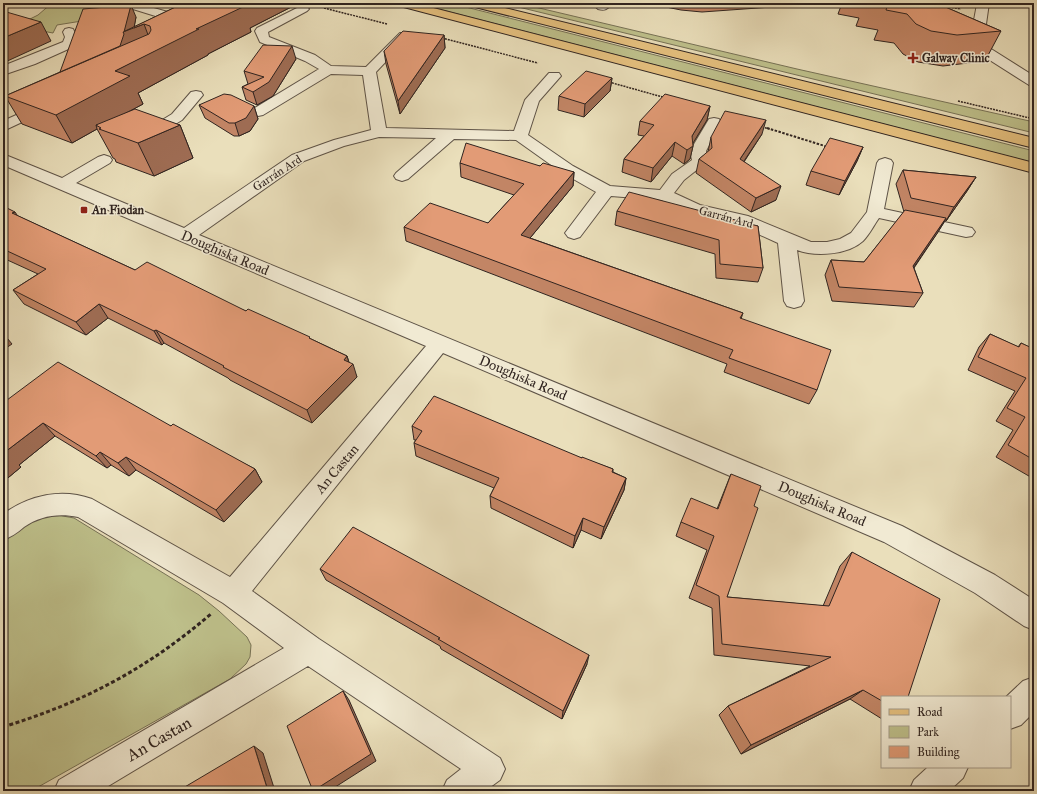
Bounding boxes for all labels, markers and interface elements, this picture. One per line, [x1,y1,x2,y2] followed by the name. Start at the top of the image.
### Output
[922,51,989,66] place label: Galway Clinic
[907,52,919,64] marker: Galway Clinic
[250,152,304,194] street label: Garrán Ard
[91,203,144,217] place label: An Fiodan
[697,203,755,231] street label: Garrán Ard
[79,205,89,215] marker: An Fiodan
[178,227,272,279] street label: Doughiska Road
[476,352,570,404] street label: Doughiska Road
[311,441,363,498] street label: An Castan
[775,478,869,530] street label: Doughiska Road
[881,696,1011,768] legend
[917,705,943,719] text: Road
[122,712,195,767] street label: An Castan
[917,725,939,739] text: Park
[917,745,960,760] text: Building

